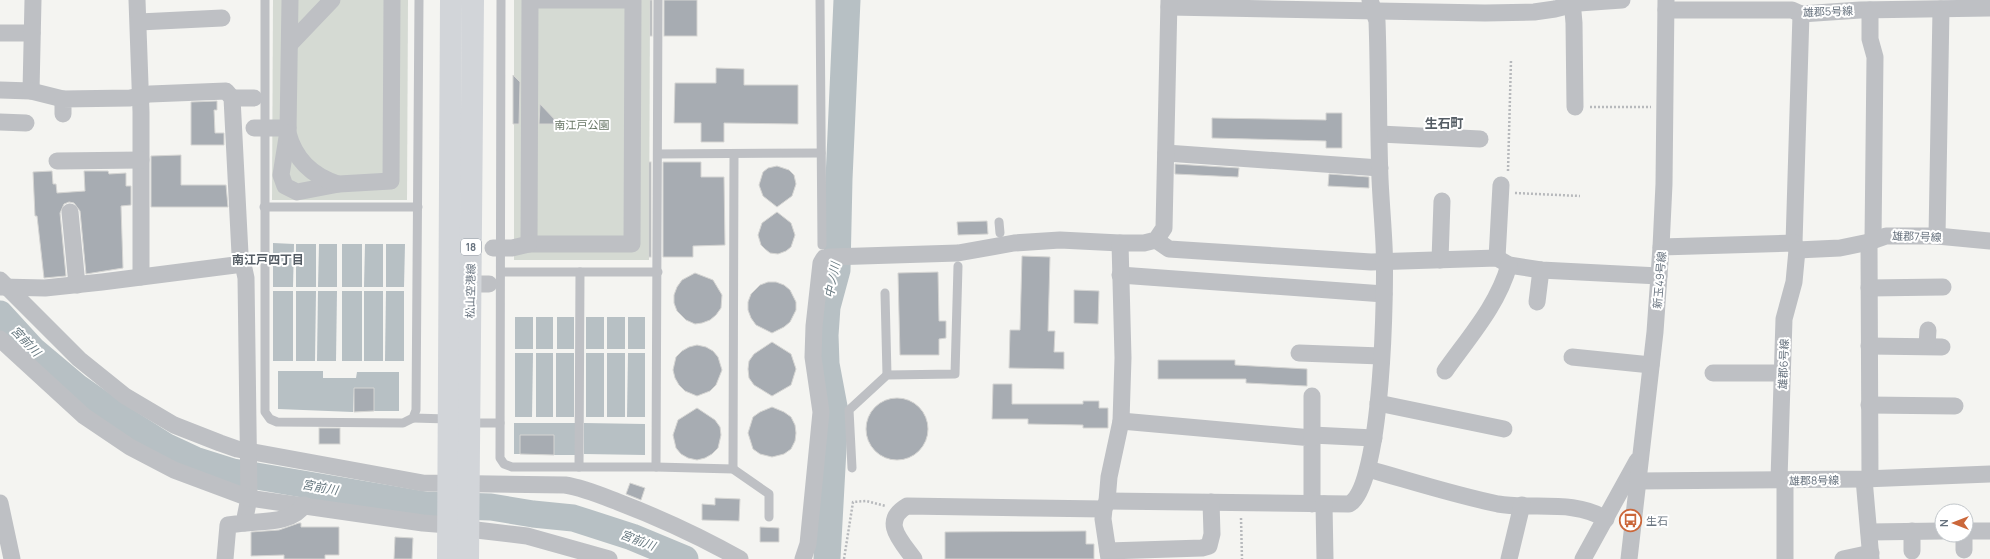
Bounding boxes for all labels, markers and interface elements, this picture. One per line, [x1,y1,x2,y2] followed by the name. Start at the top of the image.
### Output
[1803,3,1853,19] street label: 雄郡5号線
[1424,114,1464,132] district label: 生石町
[555,117,610,132] park label: 南江戸公園
[1892,228,1942,244] street label: 雄郡7号線
[461,239,481,255] road number: 18
[232,251,304,268] district label: 南江戸四丁目
[1649,251,1669,309] street label: 新玉49号線
[820,259,844,299] water label: 中ノ川
[462,263,478,319] street label: 松山空港線
[7,322,46,361] water label: 宮前川
[1775,338,1791,390] street label: 雄郡6号線
[1789,472,1839,488] street label: 雄郡8号線
[301,476,341,499] water label: 宮前川
[1934,503,1974,543] north arrow
[1618,507,1644,533] bus stop icon: 生石
[1646,513,1668,528] place label: 生石
[1936,519,1951,527] text: N
[618,526,660,555] water label: 宮前川

